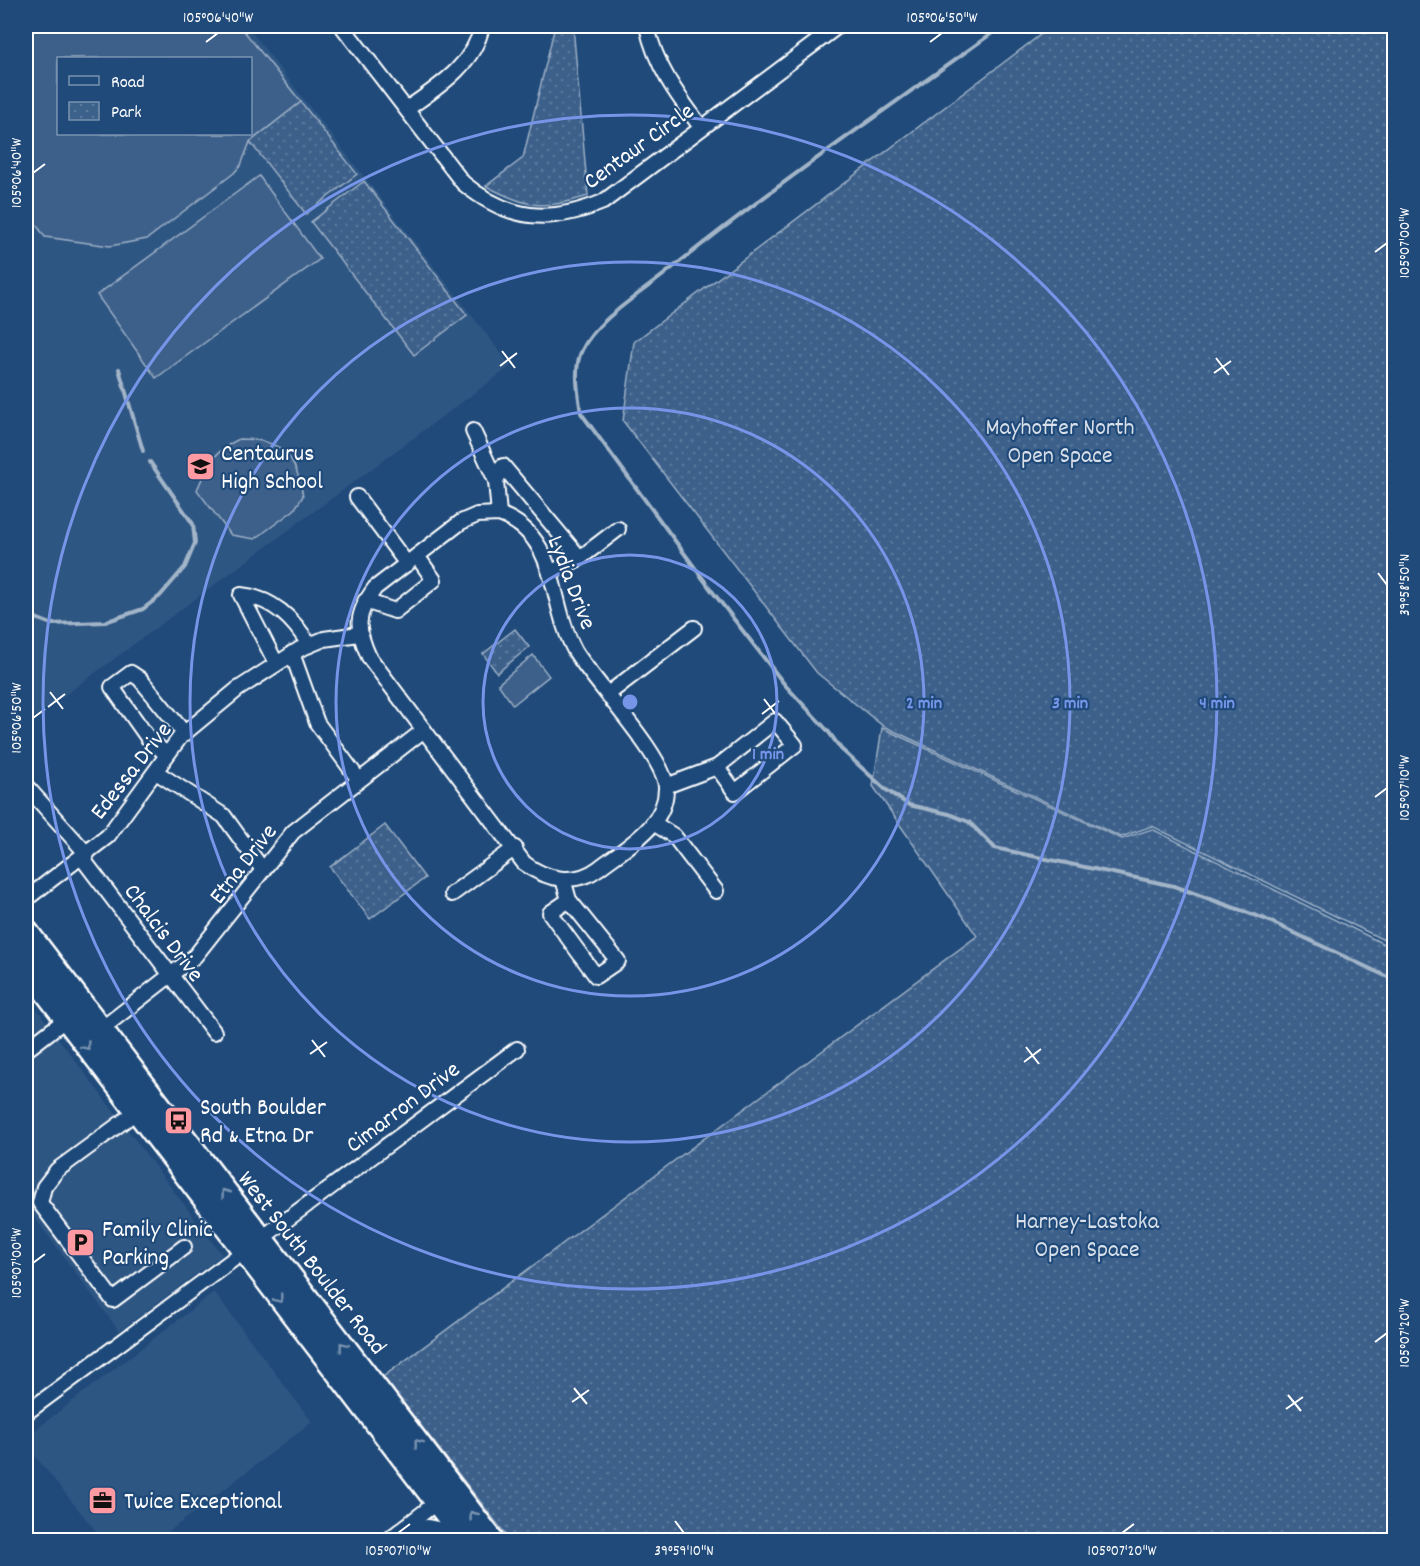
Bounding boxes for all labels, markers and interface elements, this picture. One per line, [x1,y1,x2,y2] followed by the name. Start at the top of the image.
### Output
[183,8,253,30] text: 105°06'40"W
[907,8,978,30] text: 105°06'50"W
[57,57,252,135] legend
[111,71,145,96] text: Road
[577,96,702,199] street label: Centaur Circle
[111,101,142,126] text: Park
[7,138,29,208] text: 105°06'40"W
[1395,207,1417,278] text: 105°07'00"W
[985,412,1135,474] park label: Mayhoffer North Open Space
[221,438,323,500] place label: Centaurus High School
[184,450,216,482] school or university icon: Centaurus High School
[537,531,604,635] street label: Lydia Drive
[1395,554,1417,616] text: 39°58'50"N
[7,682,29,753] text: 105°06'50"W
[620,692,640,712] centre of rings
[906,692,942,717] text: 2 min
[1052,692,1088,717] text: 3 min
[1199,692,1235,717] text: 4 min
[83,716,181,828] street label: Edessa Drive
[752,743,784,768] text: 1 min
[1395,755,1417,821] text: 105°07'10"W
[202,817,287,912] street label: Etna Drive
[114,877,211,990] street label: Chalcis Drive
[79,1040,90,1051] one-way arrow
[340,1054,468,1163] street label: Cimarron Drive
[200,1092,326,1154] place label: South Boulder Rd & Etna Dr
[163,1104,195,1136] bus stop icon: South Boulder Rd & Etna Dr
[228,1165,393,1363] street label: West South Boulder Road
[222,1189,233,1200] one-way arrow
[1015,1206,1160,1268] park label: Harney-Lastoka Open Space
[102,1214,213,1276] place label: Family Clinic Parking
[65,1226,97,1258] parking icon: Family Clinic Parking
[7,1227,29,1298] text: 105°07'00"W
[271,1292,282,1303] one-way arrow
[1395,1298,1417,1367] text: 105°07'20"W
[339,1341,350,1352] one-way arrow
[415,1439,426,1450] one-way arrow
[87,1484,119,1516] office icon: Twice Exceptional
[124,1486,282,1520] place label: Twice Exceptional
[469,1510,480,1521] one-way arrow
[365,1541,431,1563] text: 105°07'10"W
[654,1541,714,1563] text: 39°59'10"N
[1088,1541,1157,1563] text: 105°07'20"W

